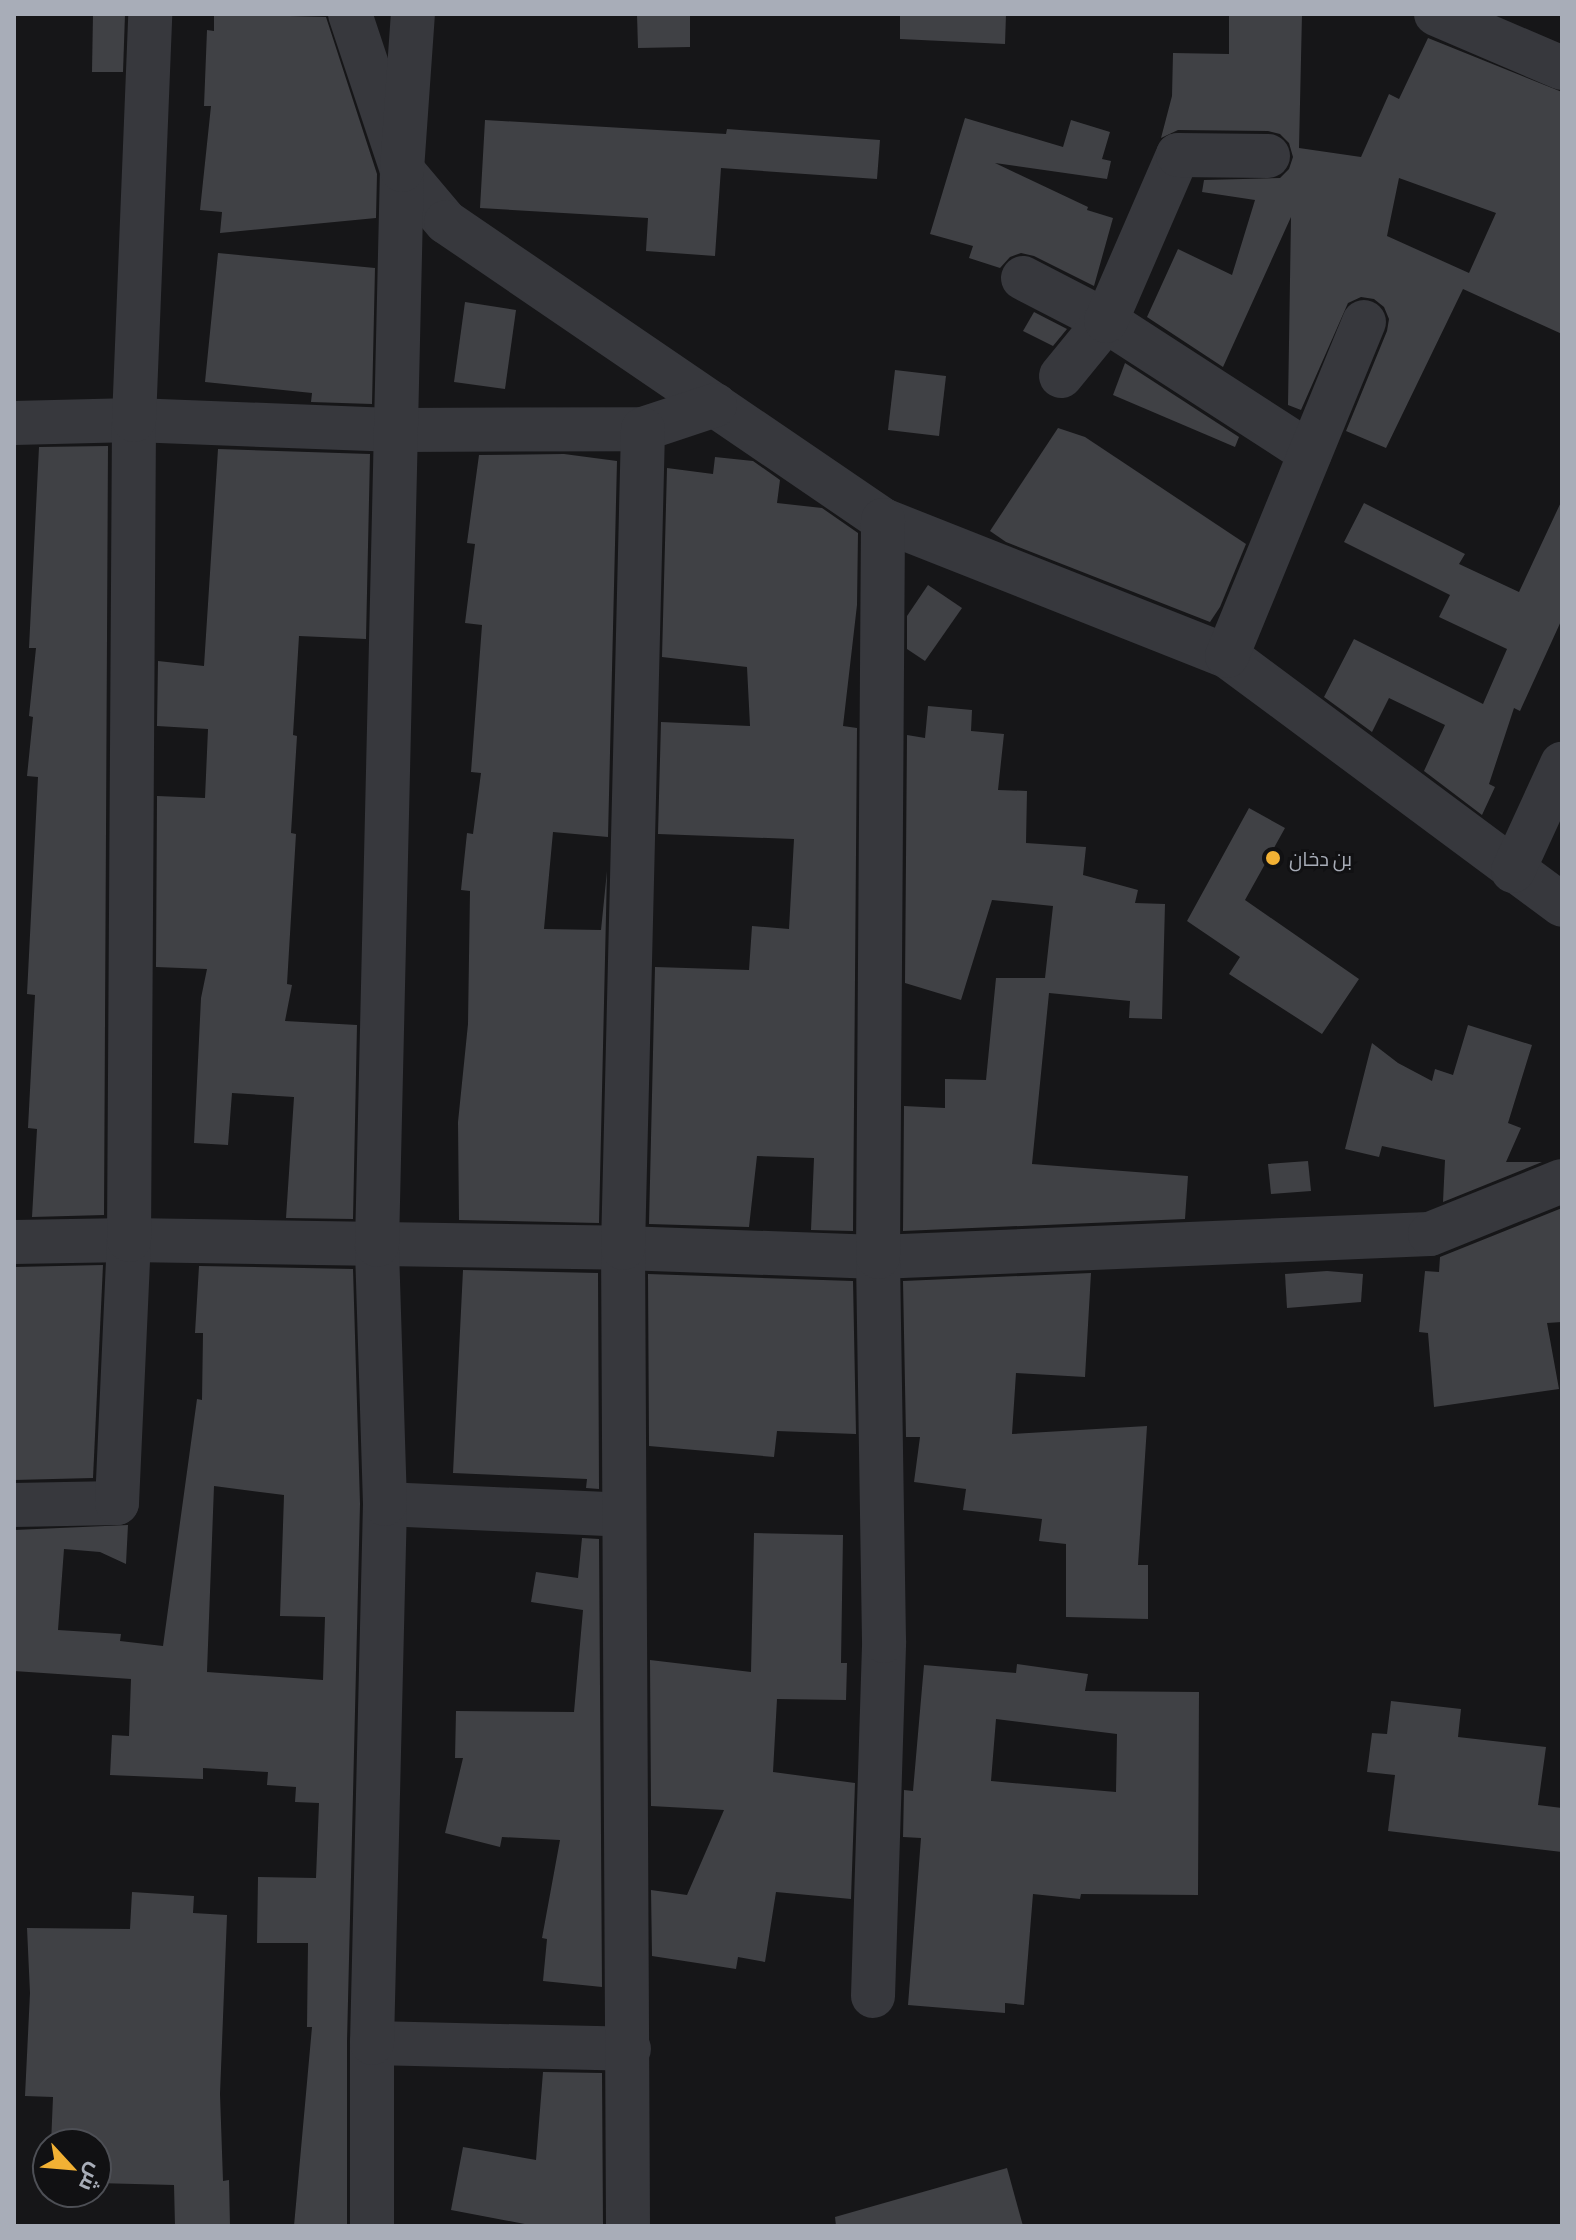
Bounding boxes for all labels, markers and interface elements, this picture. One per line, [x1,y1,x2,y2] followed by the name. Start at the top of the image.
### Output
[1289,846,1352,870] place label: بن دخان
[1264,849,1282,867] marker: بن دخان
[32,2128,112,2208] north arrow
[74,2159,111,2196] text: ش

